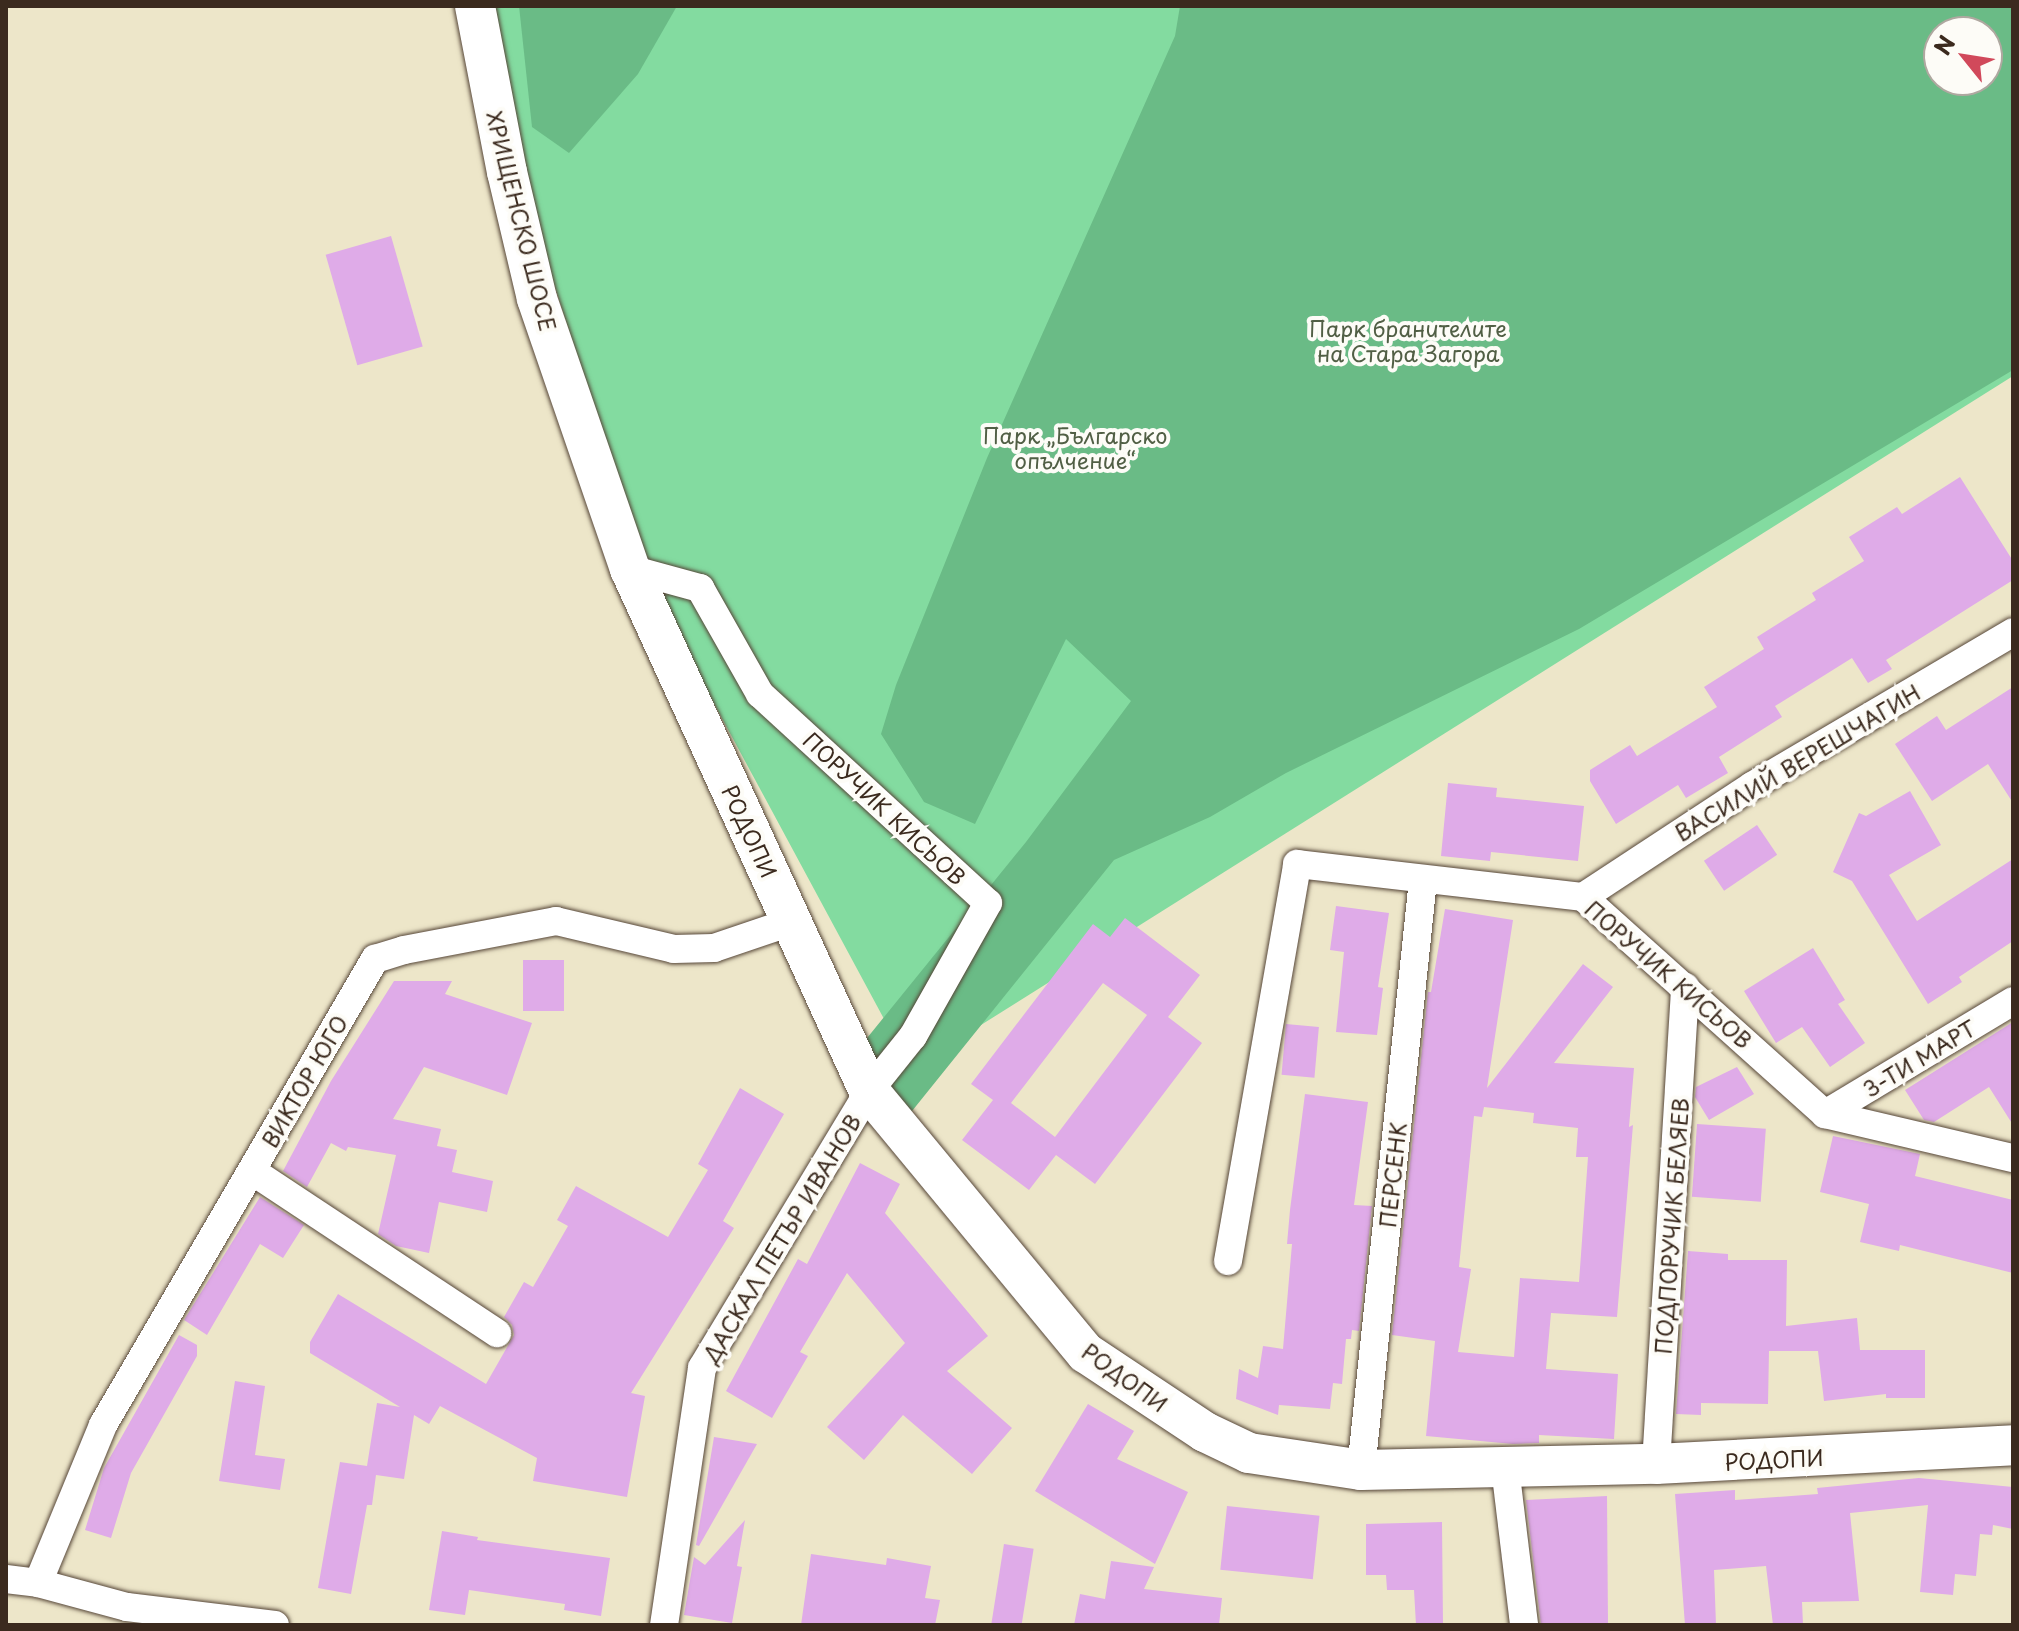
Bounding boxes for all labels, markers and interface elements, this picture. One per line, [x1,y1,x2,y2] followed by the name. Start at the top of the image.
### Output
[1923,16,2003,96] north arrow
[1925,29,1962,61] text: N
[482,107,562,335] street label: ХРИЩЕНСКО ШОСЕ
[1309,314,1507,366] park label: Парк бранителите на Стара Загора
[983,421,1167,472] park label: Парк „Българско опълчение“
[1669,678,1925,846] street label: ВАСИЛИЙ ВЕРЕШЧАГИН
[798,726,972,890] street label: ПОРУЧИК КИСЬОВ
[717,780,783,882] street label: РОДОПИ
[1580,894,1758,1054] street label: ПОРУЧИК КИСЬОВ
[255,1009,353,1153] street label: ВИКТОР ЮГО
[1857,1013,1981,1103] street label: 3-ТИ МАРТ
[1649,1096,1693,1356] street label: ПОДПОРУЧИК БЕЛЯЕВ
[696,1108,866,1368] street label: ДАСКАЛ ПЕТЪР ИВАНОВ
[1373,1121,1411,1229] street label: ПЕРСЕНК
[1077,1337,1173,1417] street label: РОДОПИ
[1724,1443,1824,1475] street label: РОДОПИ

